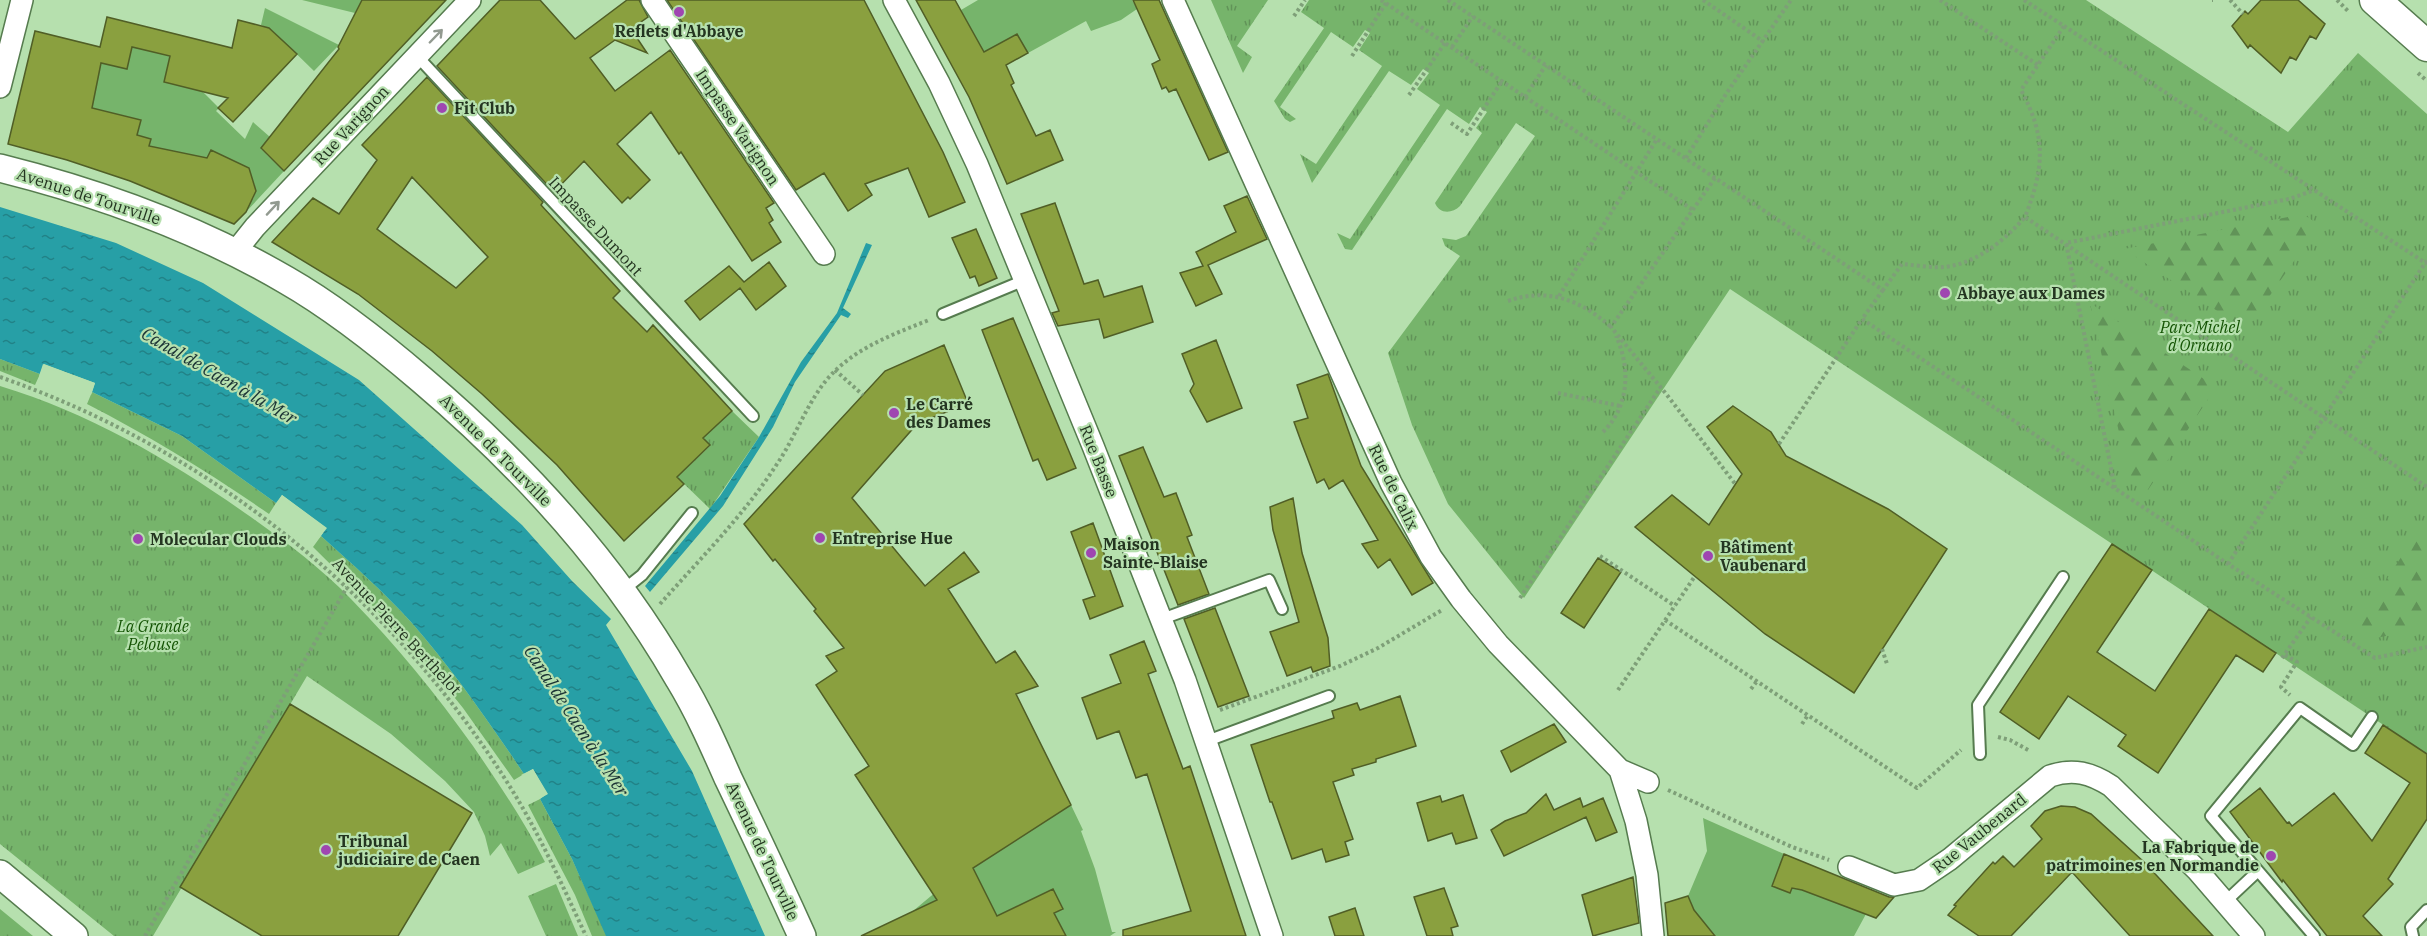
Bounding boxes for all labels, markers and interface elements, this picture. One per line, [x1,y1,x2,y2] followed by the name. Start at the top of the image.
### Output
[672,5,686,19] marker: Reflets d'Abbaye
[615,21,743,41] place label: Reflets d'Abbaye
[429,29,443,44] one-way arrow
[692,65,784,189] street label: Impasse Varignon
[309,81,393,169] street label: Rue Varignon
[454,98,515,118] place label: Fit Club
[435,101,449,115] marker: Fit Club
[15,163,163,229] street label: Avenue de Tourville
[545,172,647,280] street label: Impasse Dumont
[266,201,280,216] one-way arrow
[1957,283,2105,303] place label: Abbaye aux Dames
[1938,286,1952,300] marker: Abbaye aux Dames
[2159,317,2240,355] park label: Parc Michel d'Ornano
[137,322,302,430] water label: Canal de Caen à la Mer
[436,390,556,510] street label: Avenue de Tourville
[906,394,991,432] place label: Le Carré des Dames
[887,406,901,420] marker: Le Carré des Dames
[1075,422,1123,500] street label: Rue Basse
[1365,441,1423,533] street label: Rue de Calix
[832,528,953,548] place label: Entreprise Hue
[150,529,287,549] place label: Molecular Clouds
[813,531,827,545] marker: Entreprise Hue
[131,532,145,546] marker: Molecular Clouds
[1103,534,1208,572] place label: Maison Sainte-Blaise
[1720,537,1806,575] place label: Bâtiment Vaubenard
[1084,546,1098,560] marker: Maison Sainte-Blaise
[1701,549,1715,563] marker: Bâtiment Vaubenard
[328,553,466,699] street label: Avenue Pierre Berthelot
[116,616,189,654] park label: La Grande Pelouse
[519,641,634,802] water label: Canal de Caen à la Mer
[722,779,804,923] street label: Avenue de Tourville
[1928,789,2030,877] street label: Rue Vaubenard
[336,831,481,869] place label: Tribunal judiciaire de Caen
[2046,837,2259,875] place label: La Fabrique de patrimoines en Normandie
[319,843,333,857] marker: Tribunal judiciaire de Caen
[2264,849,2278,863] marker: La Fabrique de patrimoines en Normandie

